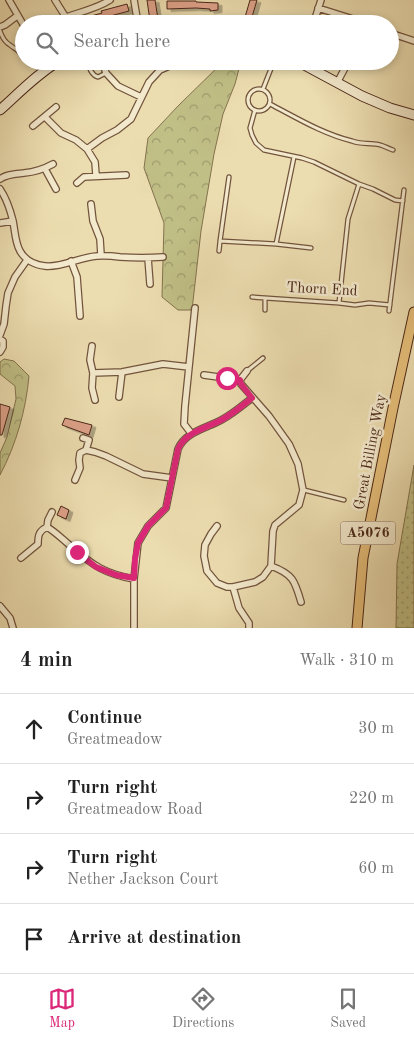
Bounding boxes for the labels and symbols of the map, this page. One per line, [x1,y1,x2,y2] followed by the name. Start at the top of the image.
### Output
[286,281,358,299] street label: Thorn End
[216,367,239,390] route start
[352,393,390,511] street label: Great Billing Way
[340,522,396,544] road number: A5076
[66,541,89,564] route end

